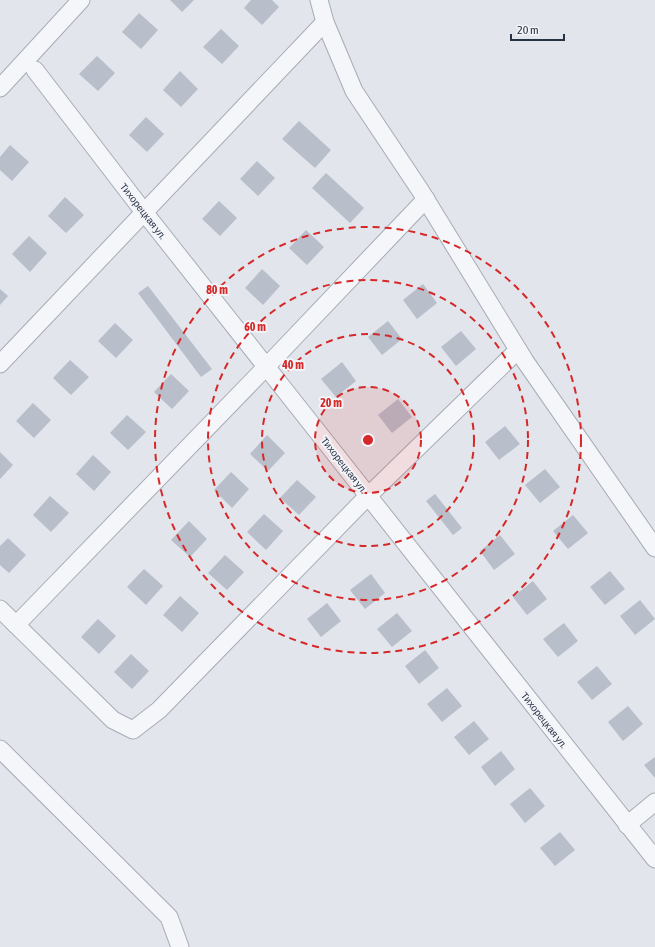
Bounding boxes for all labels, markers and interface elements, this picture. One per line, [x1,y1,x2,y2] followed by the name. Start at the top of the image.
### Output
[511,16,564,42] scale bar
[517,23,539,37] text: 20 m
[118,181,168,241] street label: Тихорецкая ул.
[206,283,228,297] text: 80 m
[244,320,266,334] text: 60 m
[281,358,304,372] text: 40 m
[320,396,342,410] text: 20 m
[361,433,375,447] centre of rings
[319,435,369,495] street label: Тихорецкая ул.
[519,690,569,750] street label: Тихорецкая ул.

